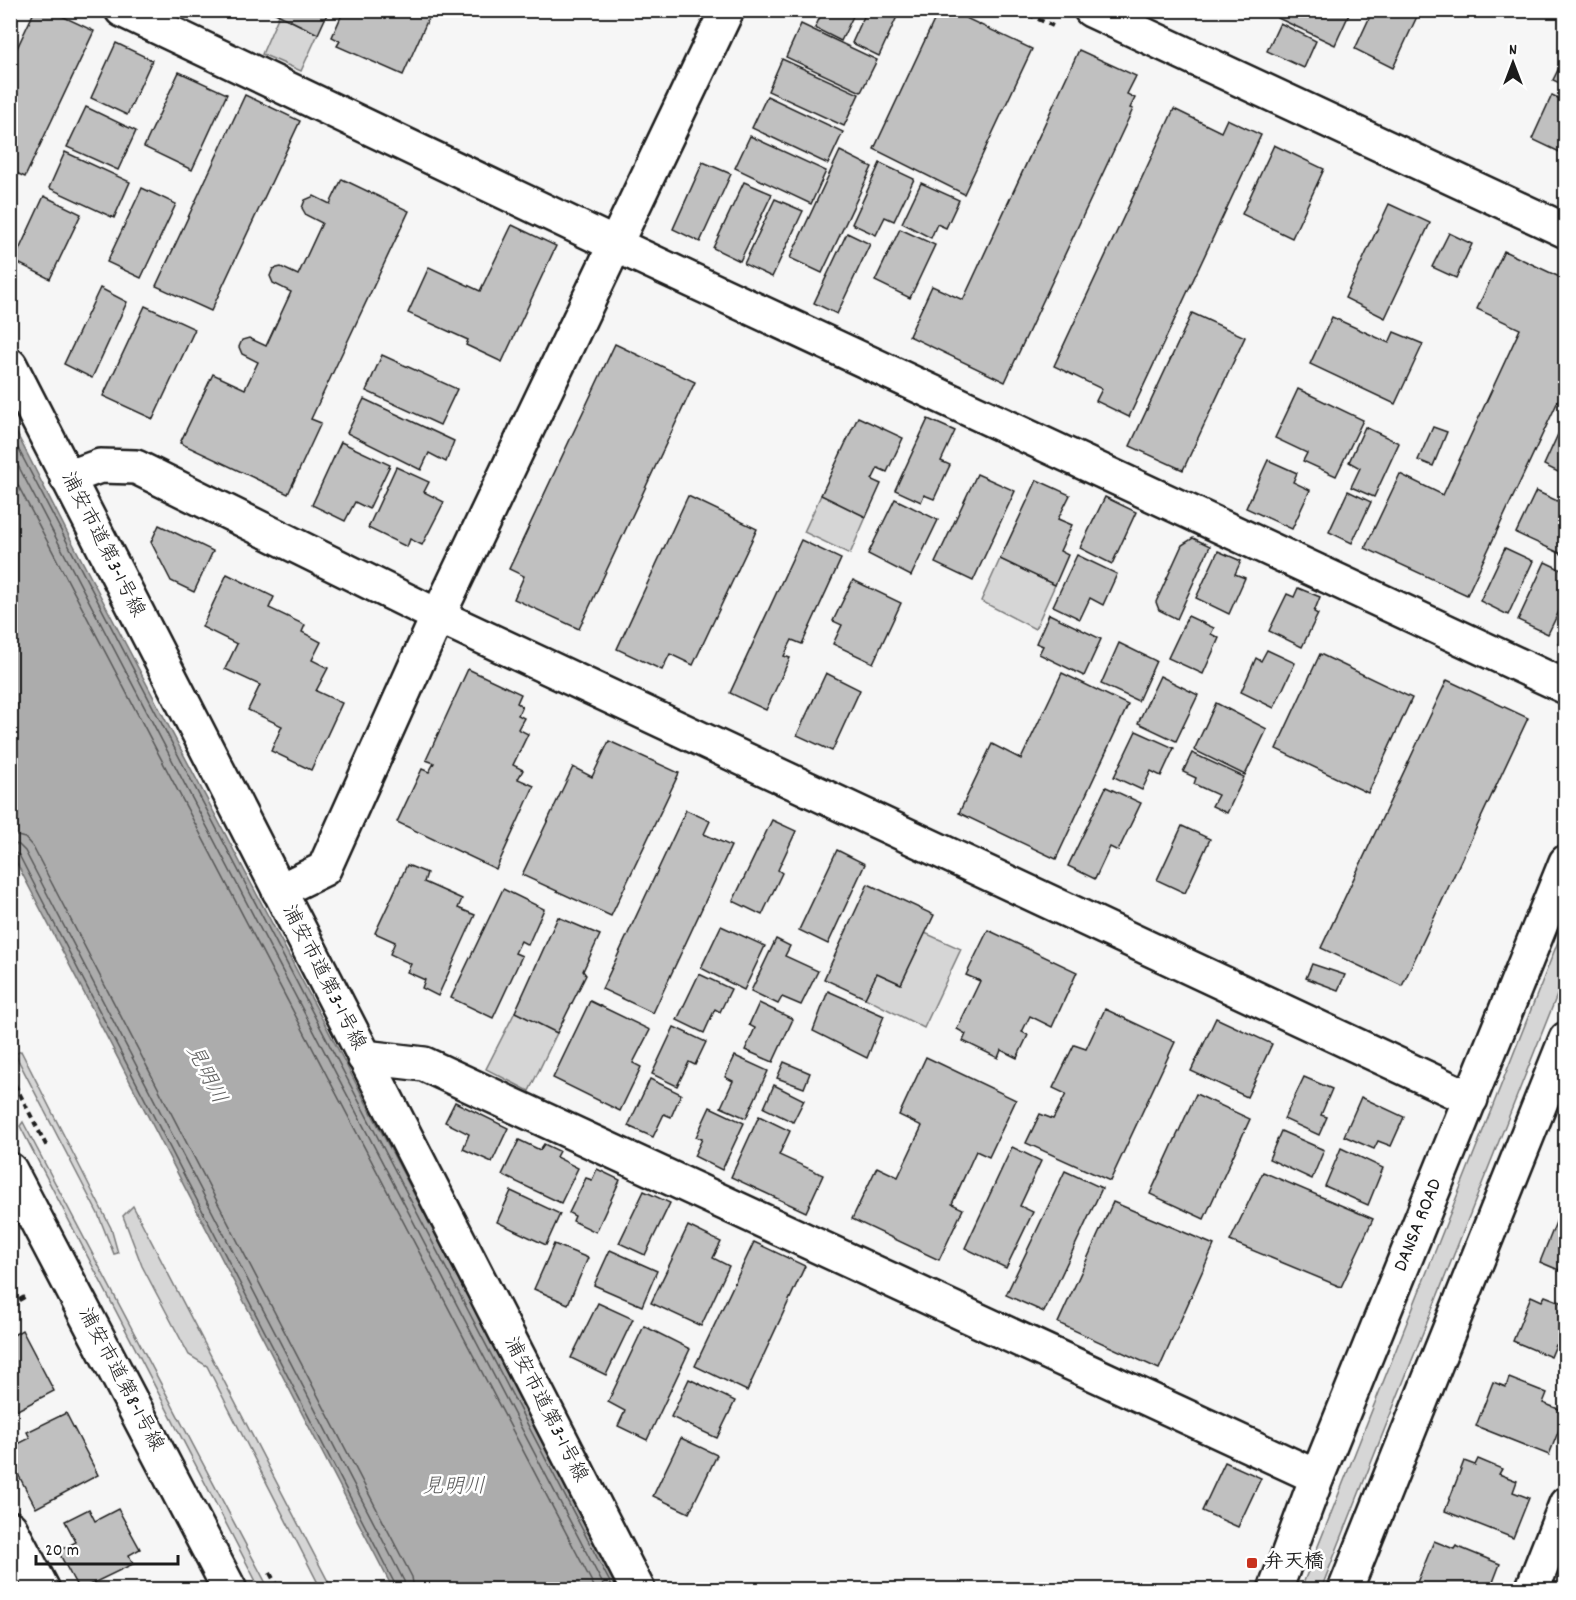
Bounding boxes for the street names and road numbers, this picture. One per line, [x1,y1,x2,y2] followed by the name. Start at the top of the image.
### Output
[53,467,151,623] street label: 浦安市道第3-1号線
[274,900,372,1056] street label: 浦安市道第3-1号線
[1388,1175,1450,1276] street label: DANSA ROAD
[70,1303,170,1457] street label: 浦安市道第8-1号線
[496,1332,594,1488] street label: 浦安市道第3-1号線

